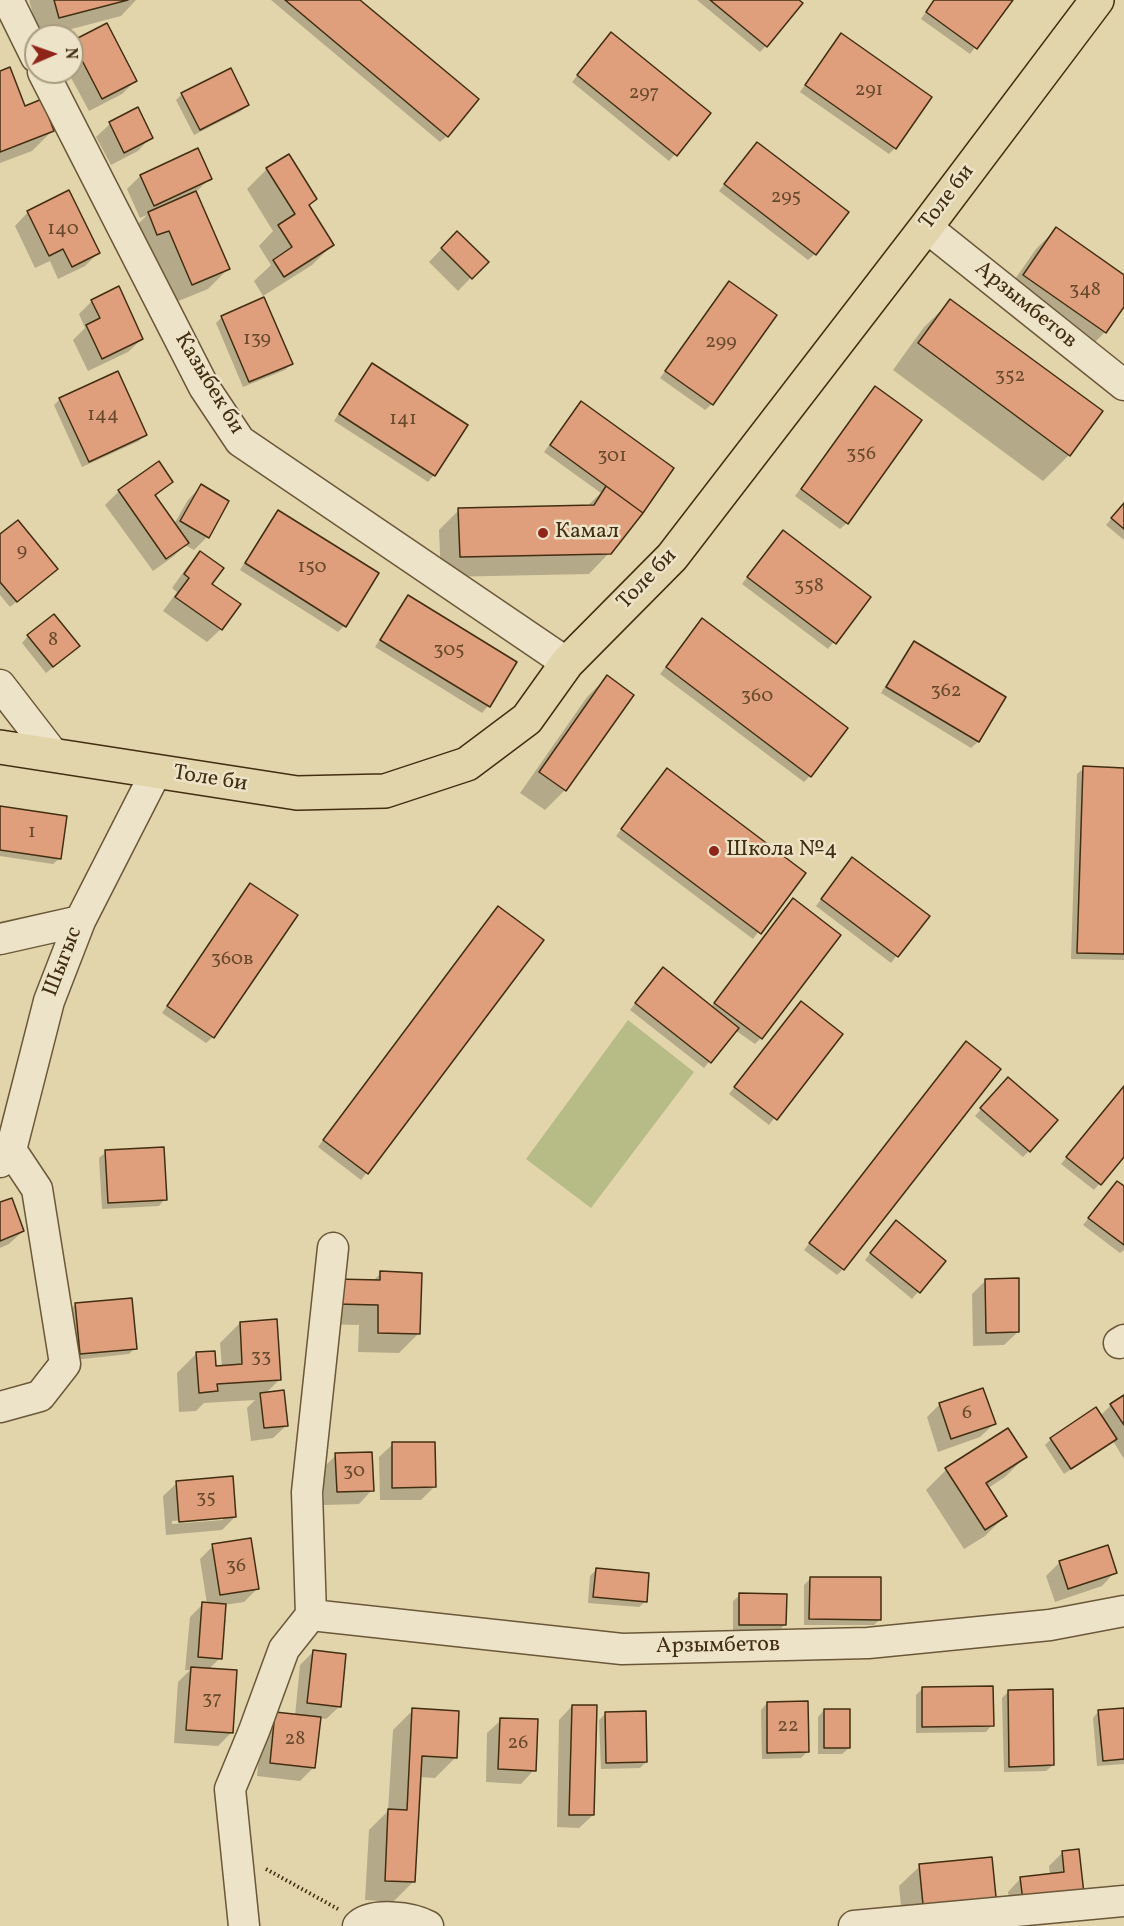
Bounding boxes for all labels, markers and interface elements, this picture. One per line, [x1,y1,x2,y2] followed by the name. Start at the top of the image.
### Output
[24,24,84,84] north arrow
[59,47,81,60] text: N
[855,79,883,103] house number: 291
[629,82,659,106] house number: 297
[915,160,981,236] street label: Толе би
[771,186,801,210] house number: 295
[47,218,79,242] house number: 140
[968,257,1082,355] street label: Арзымбетов
[1069,279,1101,303] house number: 348
[167,328,249,440] street label: Казыбек би
[243,328,271,352] house number: 139
[705,331,737,355] house number: 299
[995,365,1025,389] house number: 352
[87,404,119,428] house number: 144
[389,408,417,432] house number: 141
[846,443,876,467] house number: 356
[597,445,627,469] house number: 301
[555,520,619,546] place label: Камал
[536,526,550,540] marker: Камал
[17,540,27,564] house number: 9
[612,544,684,616] street label: Толе би
[298,556,326,580] house number: 150
[794,575,824,599] house number: 358
[48,629,58,653] house number: 8
[433,639,465,663] house number: 305
[930,680,962,704] house number: 362
[741,685,773,709] house number: 360
[171,761,249,799] street label: Толе би
[28,821,36,845] house number: 1
[726,838,837,864] place label: Школа №4
[707,844,721,858] marker: Школа №4
[39,923,89,1001] street label: Шыгыс
[211,948,253,972] house number: 360в
[251,1346,271,1370] house number: 33
[962,1402,972,1426] house number: 6
[343,1460,365,1484] house number: 30
[196,1487,216,1511] house number: 35
[226,1555,246,1579] house number: 36
[656,1633,780,1661] street label: Арзымбетов
[202,1688,222,1712] house number: 37
[777,1715,799,1739] house number: 22
[285,1728,305,1752] house number: 28
[508,1732,528,1756] house number: 26

